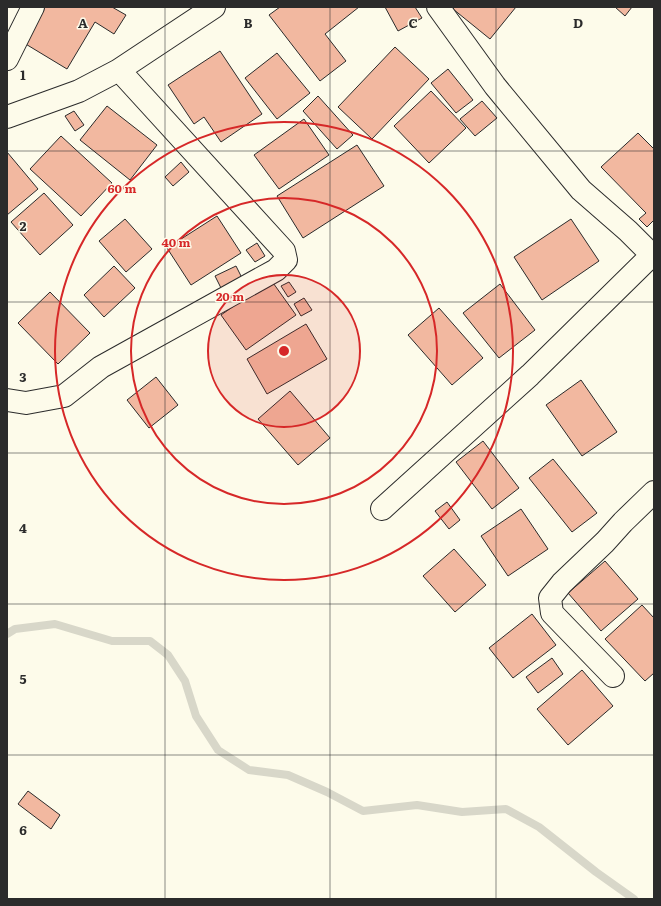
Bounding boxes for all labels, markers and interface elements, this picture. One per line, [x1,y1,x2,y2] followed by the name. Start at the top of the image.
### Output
[78,13,88,32] text: A
[244,13,253,32] text: B
[408,13,418,32] text: C
[573,13,583,32] text: D
[20,65,26,84] text: 1
[108,179,136,197] text: 60 m
[20,216,27,235] text: 2
[162,233,191,251] text: 40 m
[216,287,244,305] text: 20 m
[277,344,291,358] centre of rings
[19,367,27,386] text: 3
[19,518,27,537] text: 4
[19,669,27,688] text: 5
[19,820,27,839] text: 6

